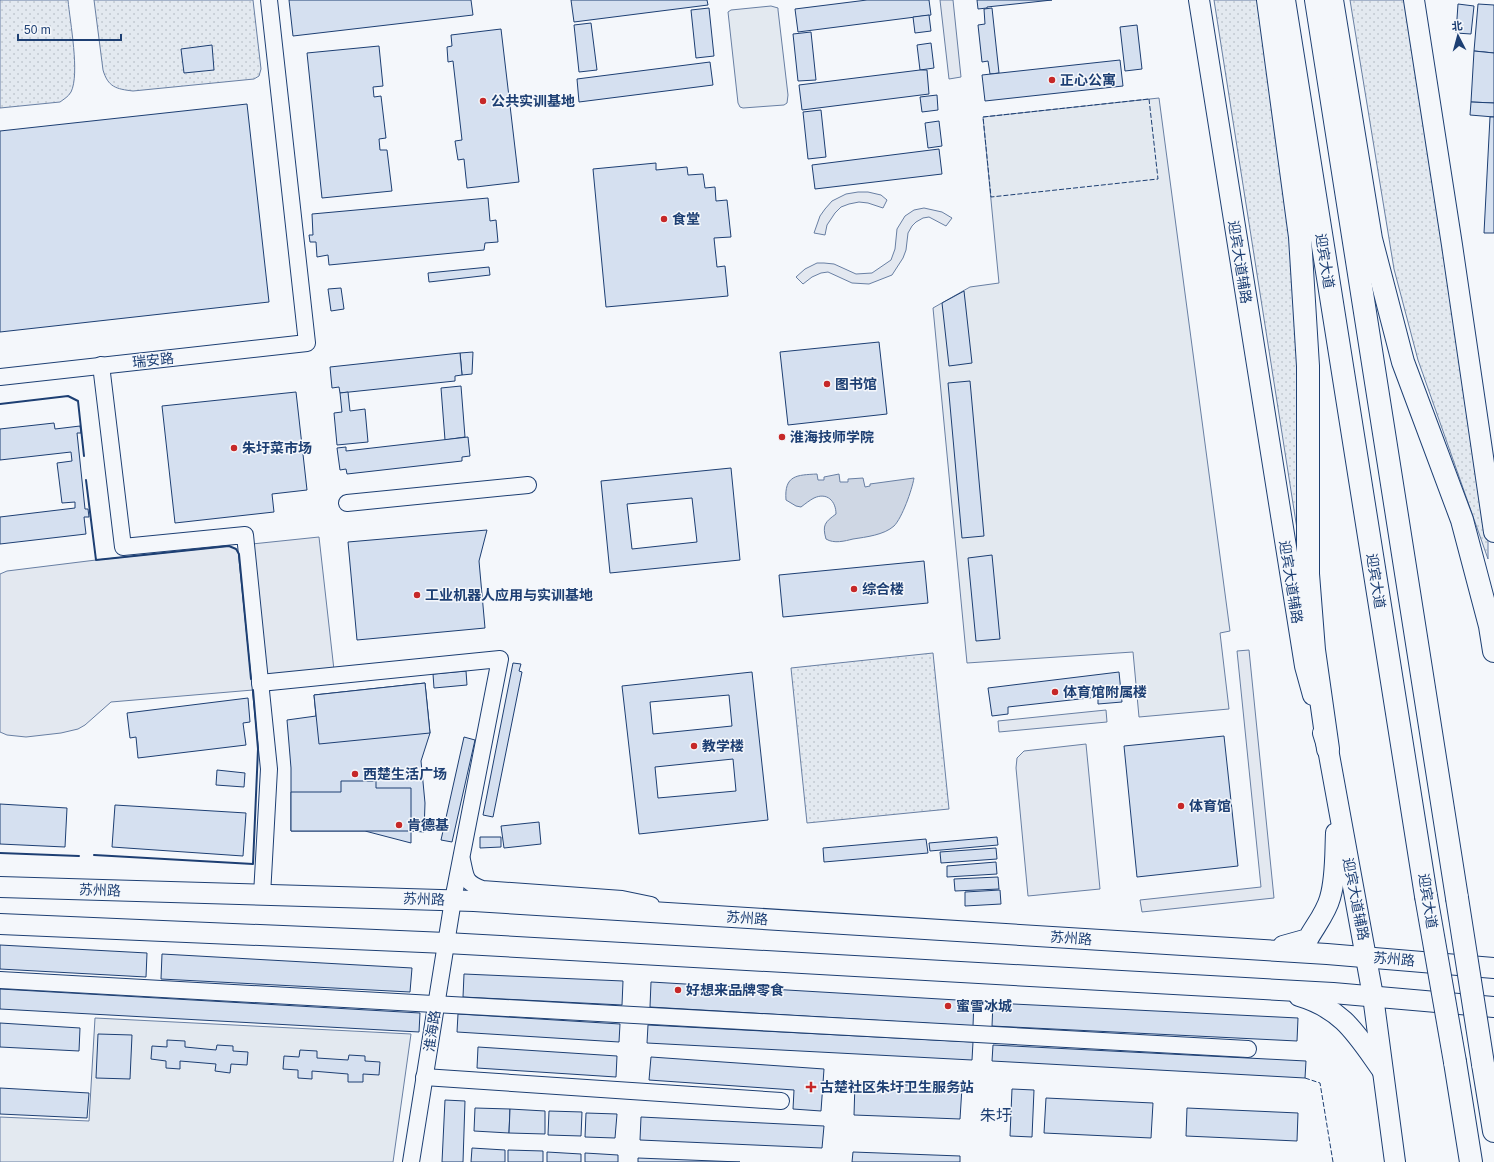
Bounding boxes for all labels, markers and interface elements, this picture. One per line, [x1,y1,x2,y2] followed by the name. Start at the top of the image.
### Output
[18,16,121,42] scale bar
[1438,16,1478,56] north arrow
[1451,20,1463,33] text: 北
[24,23,51,37] text: 50 m
[1060,72,1116,88] place label: 正心公寓
[1047,75,1057,85] marker: 正心公寓
[491,93,575,109] place label: 公共实训基地
[478,96,488,106] marker: 公共实训基地
[672,211,700,227] place label: 食堂
[659,214,669,224] marker: 食堂
[1226,219,1254,305] street label: 迎宾大道辅路
[1313,232,1337,290] street label: 迎宾大道
[131,350,175,370] street label: 瑞安路
[835,376,877,392] place label: 图书馆
[822,379,832,389] marker: 图书馆
[790,429,874,445] place label: 淮海技师学院
[777,432,787,442] marker: 淮海技师学院
[242,440,312,456] place label: 朱圩菜市场
[229,443,239,453] marker: 朱圩菜市场
[1277,539,1305,625] street label: 迎宾大道辅路
[1364,552,1388,610] street label: 迎宾大道
[862,581,904,597] place label: 综合楼
[849,584,859,594] marker: 综合楼
[425,587,593,603] place label: 工业机器人应用与实训基地
[412,590,422,600] marker: 工业机器人应用与实训基地
[1063,684,1147,700] place label: 体育馆附属楼
[1050,687,1060,697] marker: 体育馆附属楼
[702,738,744,754] place label: 教学楼
[689,741,699,751] marker: 教学楼
[363,766,447,782] place label: 西楚生活广场
[350,769,360,779] marker: 西楚生活广场
[1189,798,1231,814] place label: 体育馆
[1176,801,1186,811] marker: 体育馆
[407,817,449,833] place label: 肯德基
[394,820,404,830] marker: 肯德基
[1340,856,1372,942] street label: 迎宾大道辅路
[1416,872,1440,930] street label: 迎宾大道
[79,881,121,899] street label: 苏州路
[403,890,445,908] street label: 苏州路
[725,909,769,927] street label: 苏州路
[1049,929,1093,947] street label: 苏州路
[1372,949,1416,969] street label: 苏州路
[686,982,784,998] place label: 好想来品牌零食
[673,985,683,995] marker: 好想来品牌零食
[956,998,1012,1014] place label: 蜜雪冰城
[943,1001,953,1011] marker: 蜜雪冰城
[421,1009,443,1053] street label: 淮海路
[820,1079,974,1095] place label: 古楚社区朱圩卫生服务站
[805,1081,817,1093] marker: 古楚社区朱圩卫生服务站
[980,1107,1012,1124] district label: 朱圩

